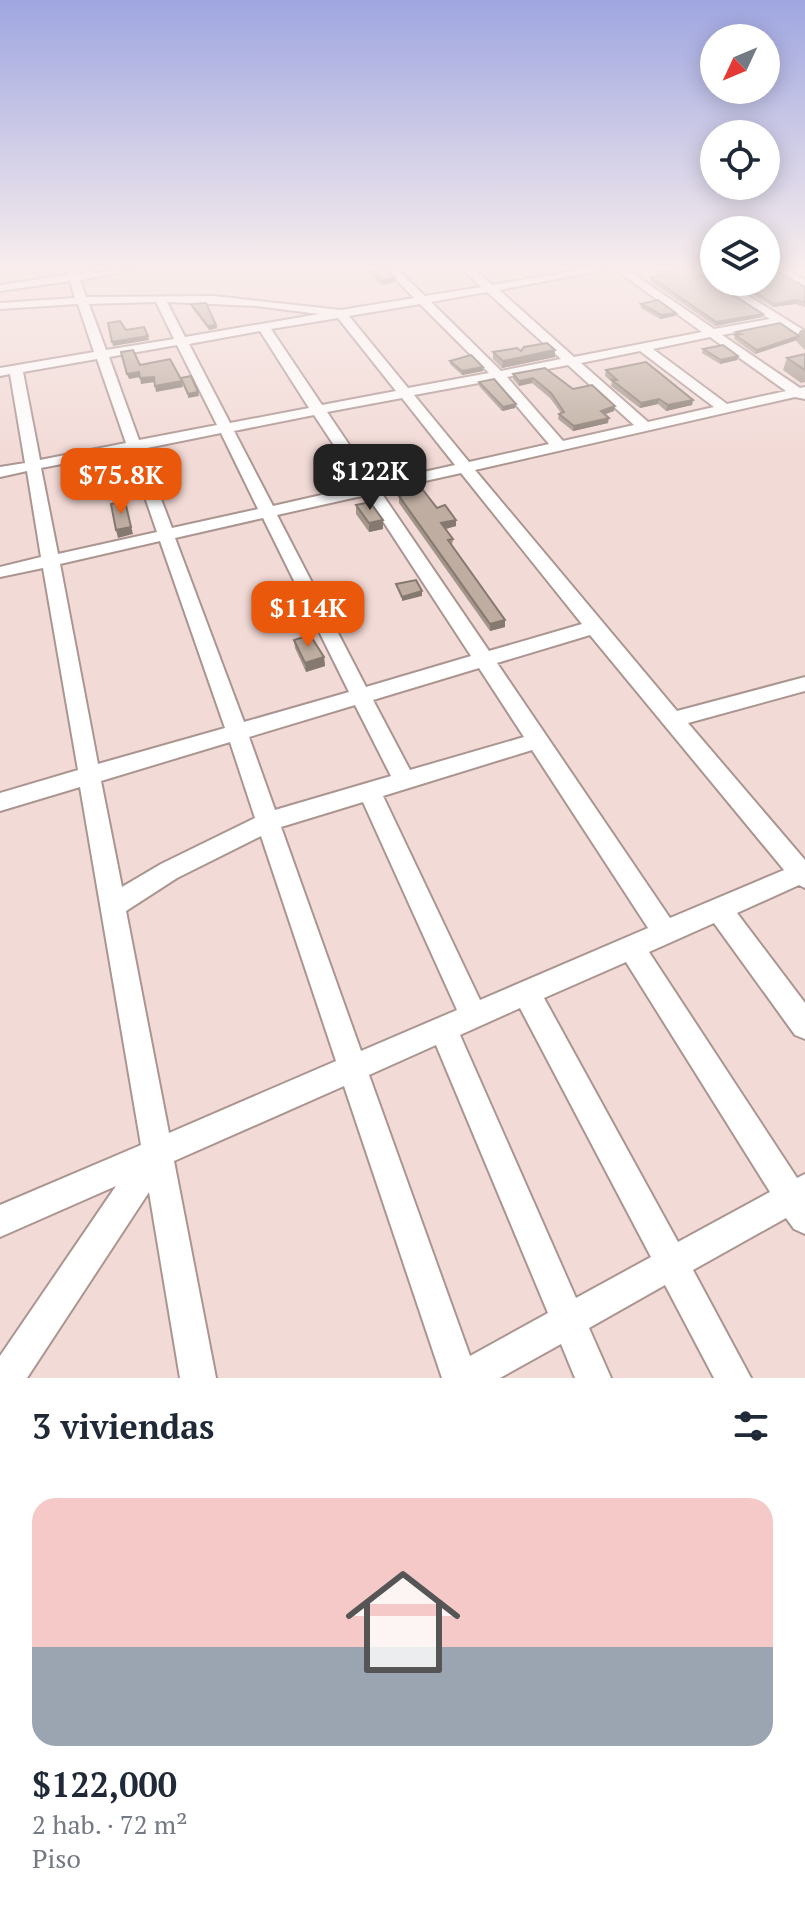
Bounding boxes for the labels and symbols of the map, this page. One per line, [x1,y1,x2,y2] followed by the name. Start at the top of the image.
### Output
[700,24,780,104] north arrow
[314,444,426,512] pin: $122K
[56,448,186,516] pin: $75.8K
[252,581,364,649] pin: $114K

